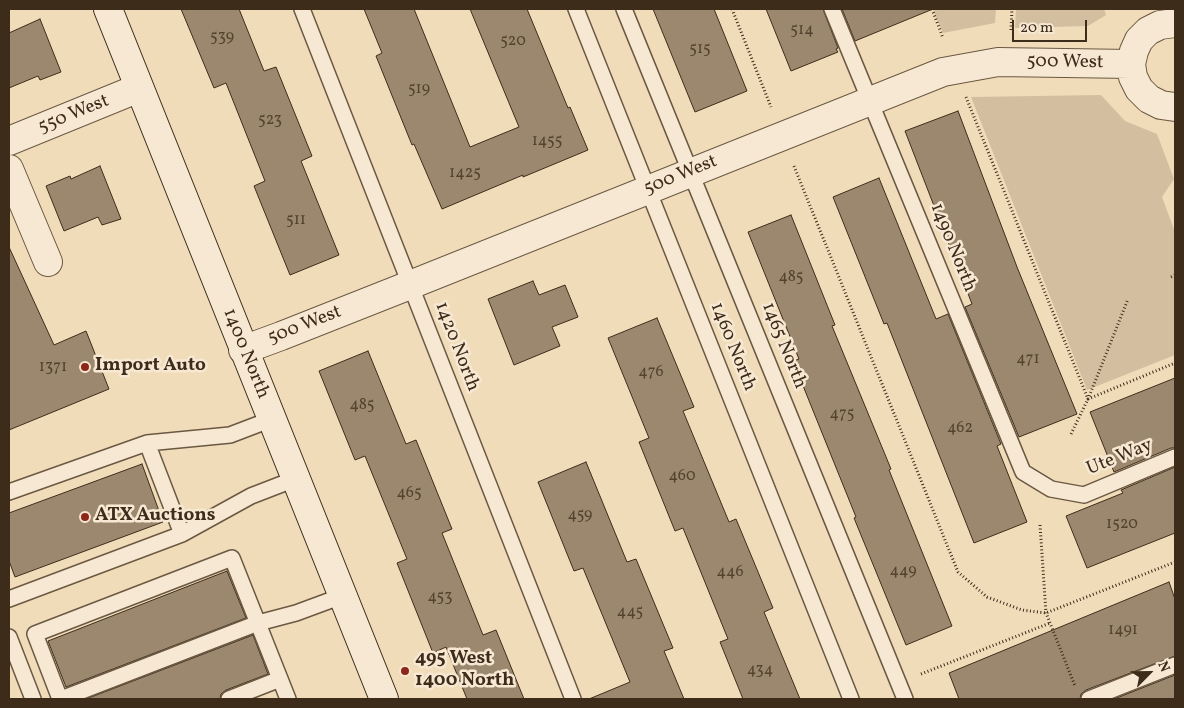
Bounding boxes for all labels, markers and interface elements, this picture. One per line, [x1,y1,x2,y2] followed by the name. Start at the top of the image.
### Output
[1014,10,1089,42] scale bar
[1020,18,1053,39] text: 20 m
[790,21,814,41] house number: 514
[210,28,234,48] house number: 539
[500,32,526,52] house number: 520
[689,40,711,60] house number: 515
[1026,51,1104,75] street label: 500 West
[408,80,430,100] house number: 519
[35,90,113,140] street label: 550 West
[258,111,282,131] house number: 523
[532,132,562,152] house number: 1455
[641,151,721,201] street label: 500 West
[449,164,481,184] house number: 1425
[924,200,980,296] street label: 1490 North
[286,211,306,231] house number: 511
[779,268,803,288] house number: 485
[428,299,484,395] street label: 1420 North
[704,299,760,395] street label: 1460 North
[755,299,811,393] street label: 1465 North
[265,302,345,350] street label: 500 West
[217,305,273,403] street label: 1400 North
[1016,350,1040,370] house number: 471
[95,356,206,378] place label: Import Auto
[39,358,67,378] house number: 1371
[79,361,91,373] marker: Import Auto
[638,363,664,383] house number: 476
[350,396,374,416] house number: 485
[829,405,855,425] house number: 475
[947,419,973,439] house number: 462
[1084,435,1156,481] street label: Ute Way
[668,467,696,487] house number: 460
[396,484,422,504] house number: 465
[95,506,216,528] place label: ATX Auctions
[568,506,592,526] house number: 459
[79,511,91,523] marker: ATX Auctions
[1106,515,1138,535] house number: 1520
[890,562,916,582] house number: 449
[716,563,744,583] house number: 446
[428,588,452,608] house number: 453
[617,603,643,623] house number: 445
[1108,621,1138,641] house number: 1491
[1124,648,1174,698] north arrow
[415,649,514,693] place label: 495 West 1400 North
[1153,659,1174,675] text: N
[747,661,773,681] house number: 434
[399,665,411,677] marker: 495 West 1400 North

